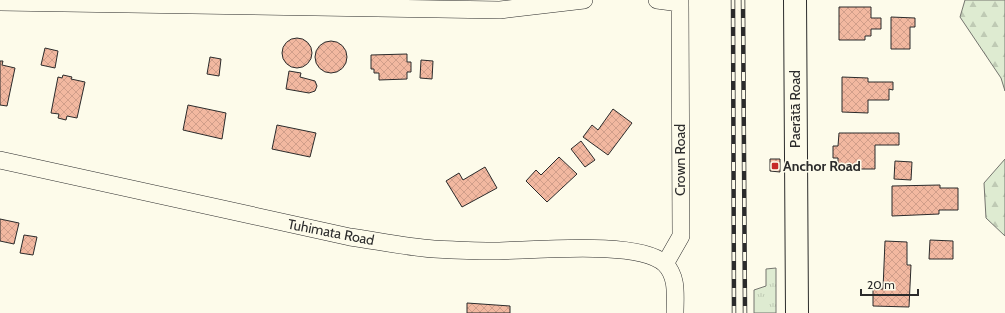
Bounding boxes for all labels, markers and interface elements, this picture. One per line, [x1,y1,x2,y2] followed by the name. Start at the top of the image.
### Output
[786,70,804,148] street label: Paerātā Road
[671,124,689,196] street label: Crown Road
[783,157,861,175] place label: Anchor Road
[770,161,780,171] marker: Anchor Road
[286,215,376,249] street label: Tuhimata Road
[861,271,918,297] scale bar
[867,277,895,292] text: 20 m

